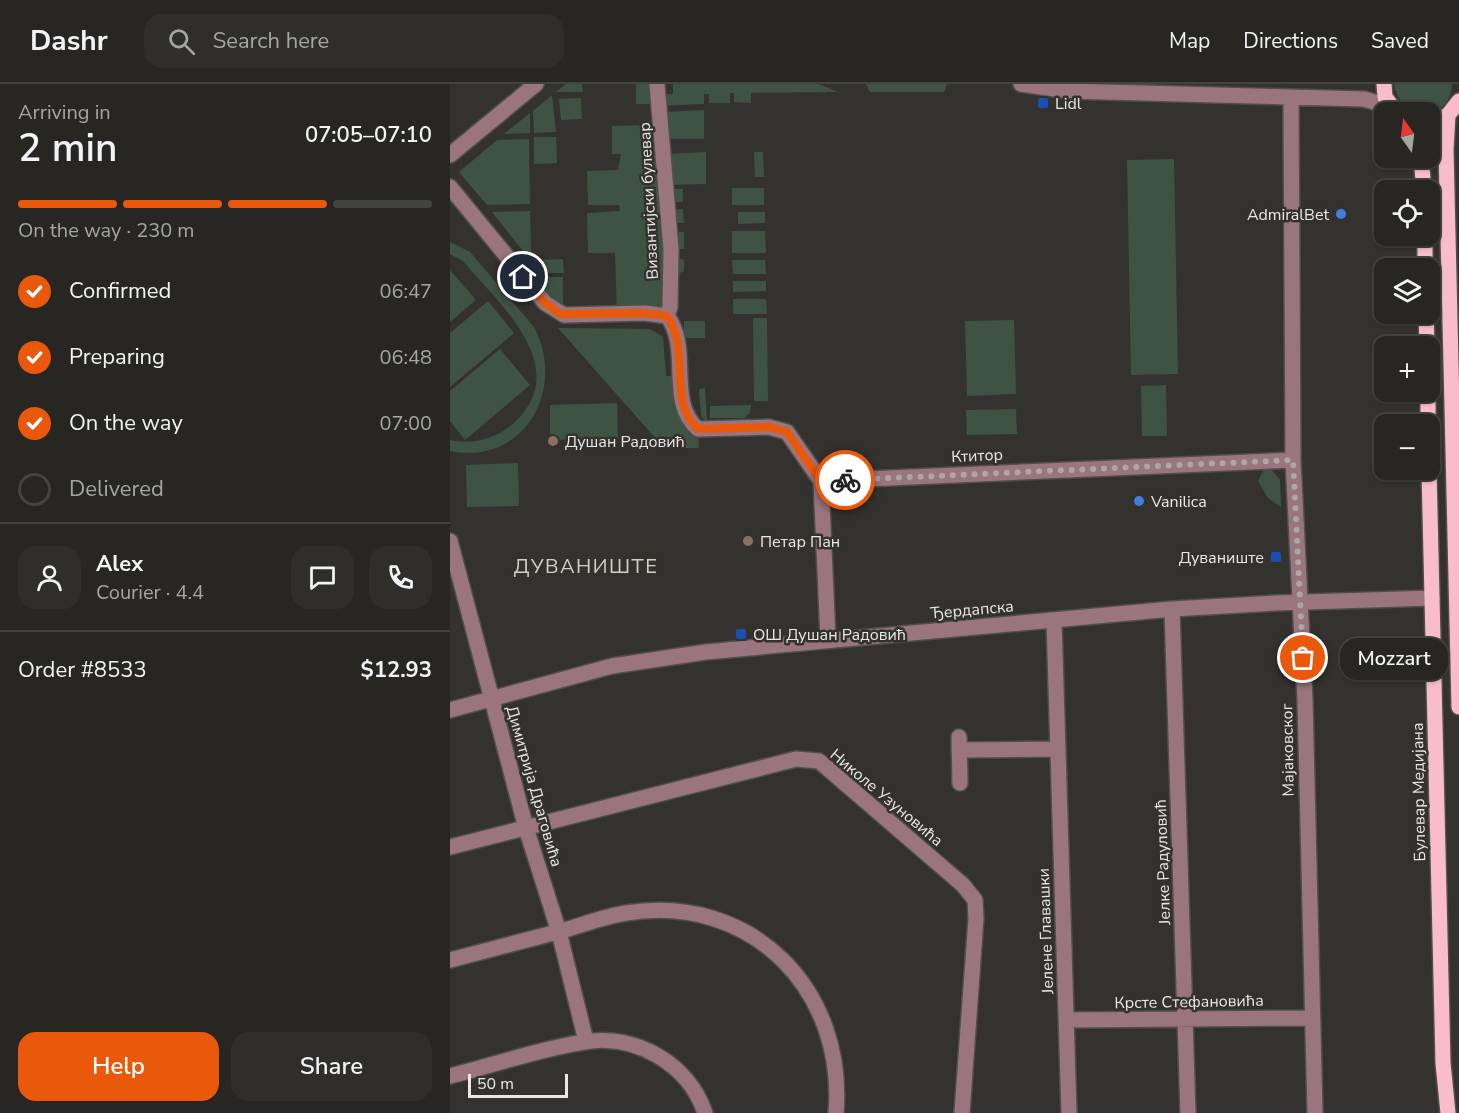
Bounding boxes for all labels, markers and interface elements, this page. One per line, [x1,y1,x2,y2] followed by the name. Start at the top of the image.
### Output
[144,14,564,68] search box
[30,22,108,60] text: Dashr
[165,25,198,58] icon: search
[213,26,329,56] text: Search here
[1169,27,1210,55] text: Map
[1243,27,1338,55] text: Directions
[1371,27,1429,55] text: Saved
[1055,93,1082,115] place label: Lidl
[1036,96,1050,110] marker: Lidl
[18,99,111,126] text: Arriving in
[1374,102,1440,168] north arrow
[1374,102,1440,480] map controls
[305,120,432,150] text: 07:05–07:10
[18,122,117,175] text: 2 min
[634,122,664,280] street label: Византијски булевар
[1374,180,1440,246] button: locate
[1247,204,1329,226] place label: AdmiralBet
[1334,207,1348,221] marker: AdmiralBet
[18,217,194,244] text: On the way · 230 m
[497,251,548,302] pin
[1374,258,1440,324] button: layers
[506,260,539,293] icon: home
[18,275,51,308] icon: check
[69,276,171,306] text: Confirmed
[379,278,432,305] text: 06:47
[1374,336,1440,402] button: +
[18,341,51,374] icon: check
[69,342,165,372] text: Preparing
[379,344,432,371] text: 06:48
[18,407,51,440] icon: check
[69,408,183,438] text: On the way
[379,410,432,437] text: 07:00
[1374,414,1440,480] button: −
[565,431,685,453] place label: Душан Радовић
[546,434,560,448] marker: Душан Радовић
[951,444,1004,468] street label: Ктитор
[815,450,875,510] courier
[829,464,862,497] icon: bike
[69,474,164,504] text: Delivered
[1150,491,1207,513] place label: Vanilica
[1132,494,1146,508] marker: Vanilica
[760,531,840,553] place label: Петар Пан
[741,534,755,548] marker: Петар Пан
[18,546,81,609] button: person
[291,546,354,609] button: chat
[369,546,432,609] button: phone
[1179,547,1264,569] place label: Дуваниште
[96,549,143,579] text: Alex
[1269,550,1283,564] marker: Дуваниште
[514,553,658,580] district label: ДУВАНИШТЕ
[96,579,204,606] text: Courier · 4.4
[929,595,1015,625] street label: Ђердапска
[753,624,906,646] place label: ОШ Душан Радовић
[734,627,748,641] marker: ОШ Душан Радовић
[1277,632,1328,683] pin
[1339,637,1447,679] callout: Mozzart
[1286,641,1319,674] icon: bag
[1357,645,1431,672] text: Mozzart
[18,655,147,685] text: Order #8533
[361,655,432,685] text: $12.93
[500,703,568,869] street label: Димитрија Драговића
[1276,703,1300,797] street label: Мајаковског
[1407,722,1431,862] street label: Булевар Медијана
[825,744,948,852] street label: Николе Узуновића
[1150,799,1176,926] street label: Јелке Радуловић
[1033,868,1059,995] street label: Јелене Главашки
[1114,990,1264,1014] street label: Крсте Стефановића
[18,1032,219,1101] button: Help
[231,1032,432,1101] button: Share
[468,1071,568,1098] scale bar
[477,1073,514,1095] text: 50 m

